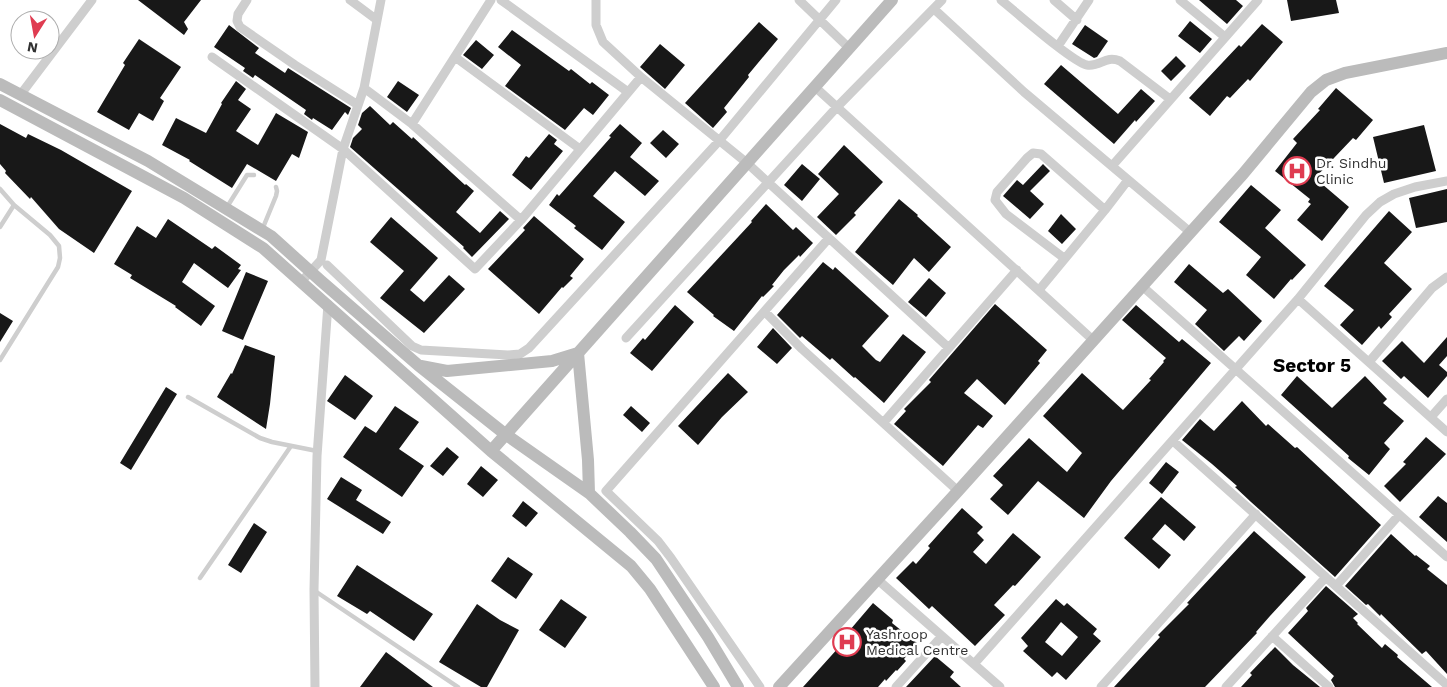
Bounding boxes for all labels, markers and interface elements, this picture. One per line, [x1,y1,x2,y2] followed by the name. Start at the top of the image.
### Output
[10,10,60,60] north arrow
[26,39,39,57] text: N
[1316,155,1387,187] place label: Dr. Sindhu Clinic
[1282,156,1312,186] hospital icon: Dr. Sindhu Clinic
[1273,354,1351,377] district label: Sector 5
[866,626,968,658] place label: Yashroop Medical Centre
[832,627,862,657] hospital icon: Yashroop Medical Centre

